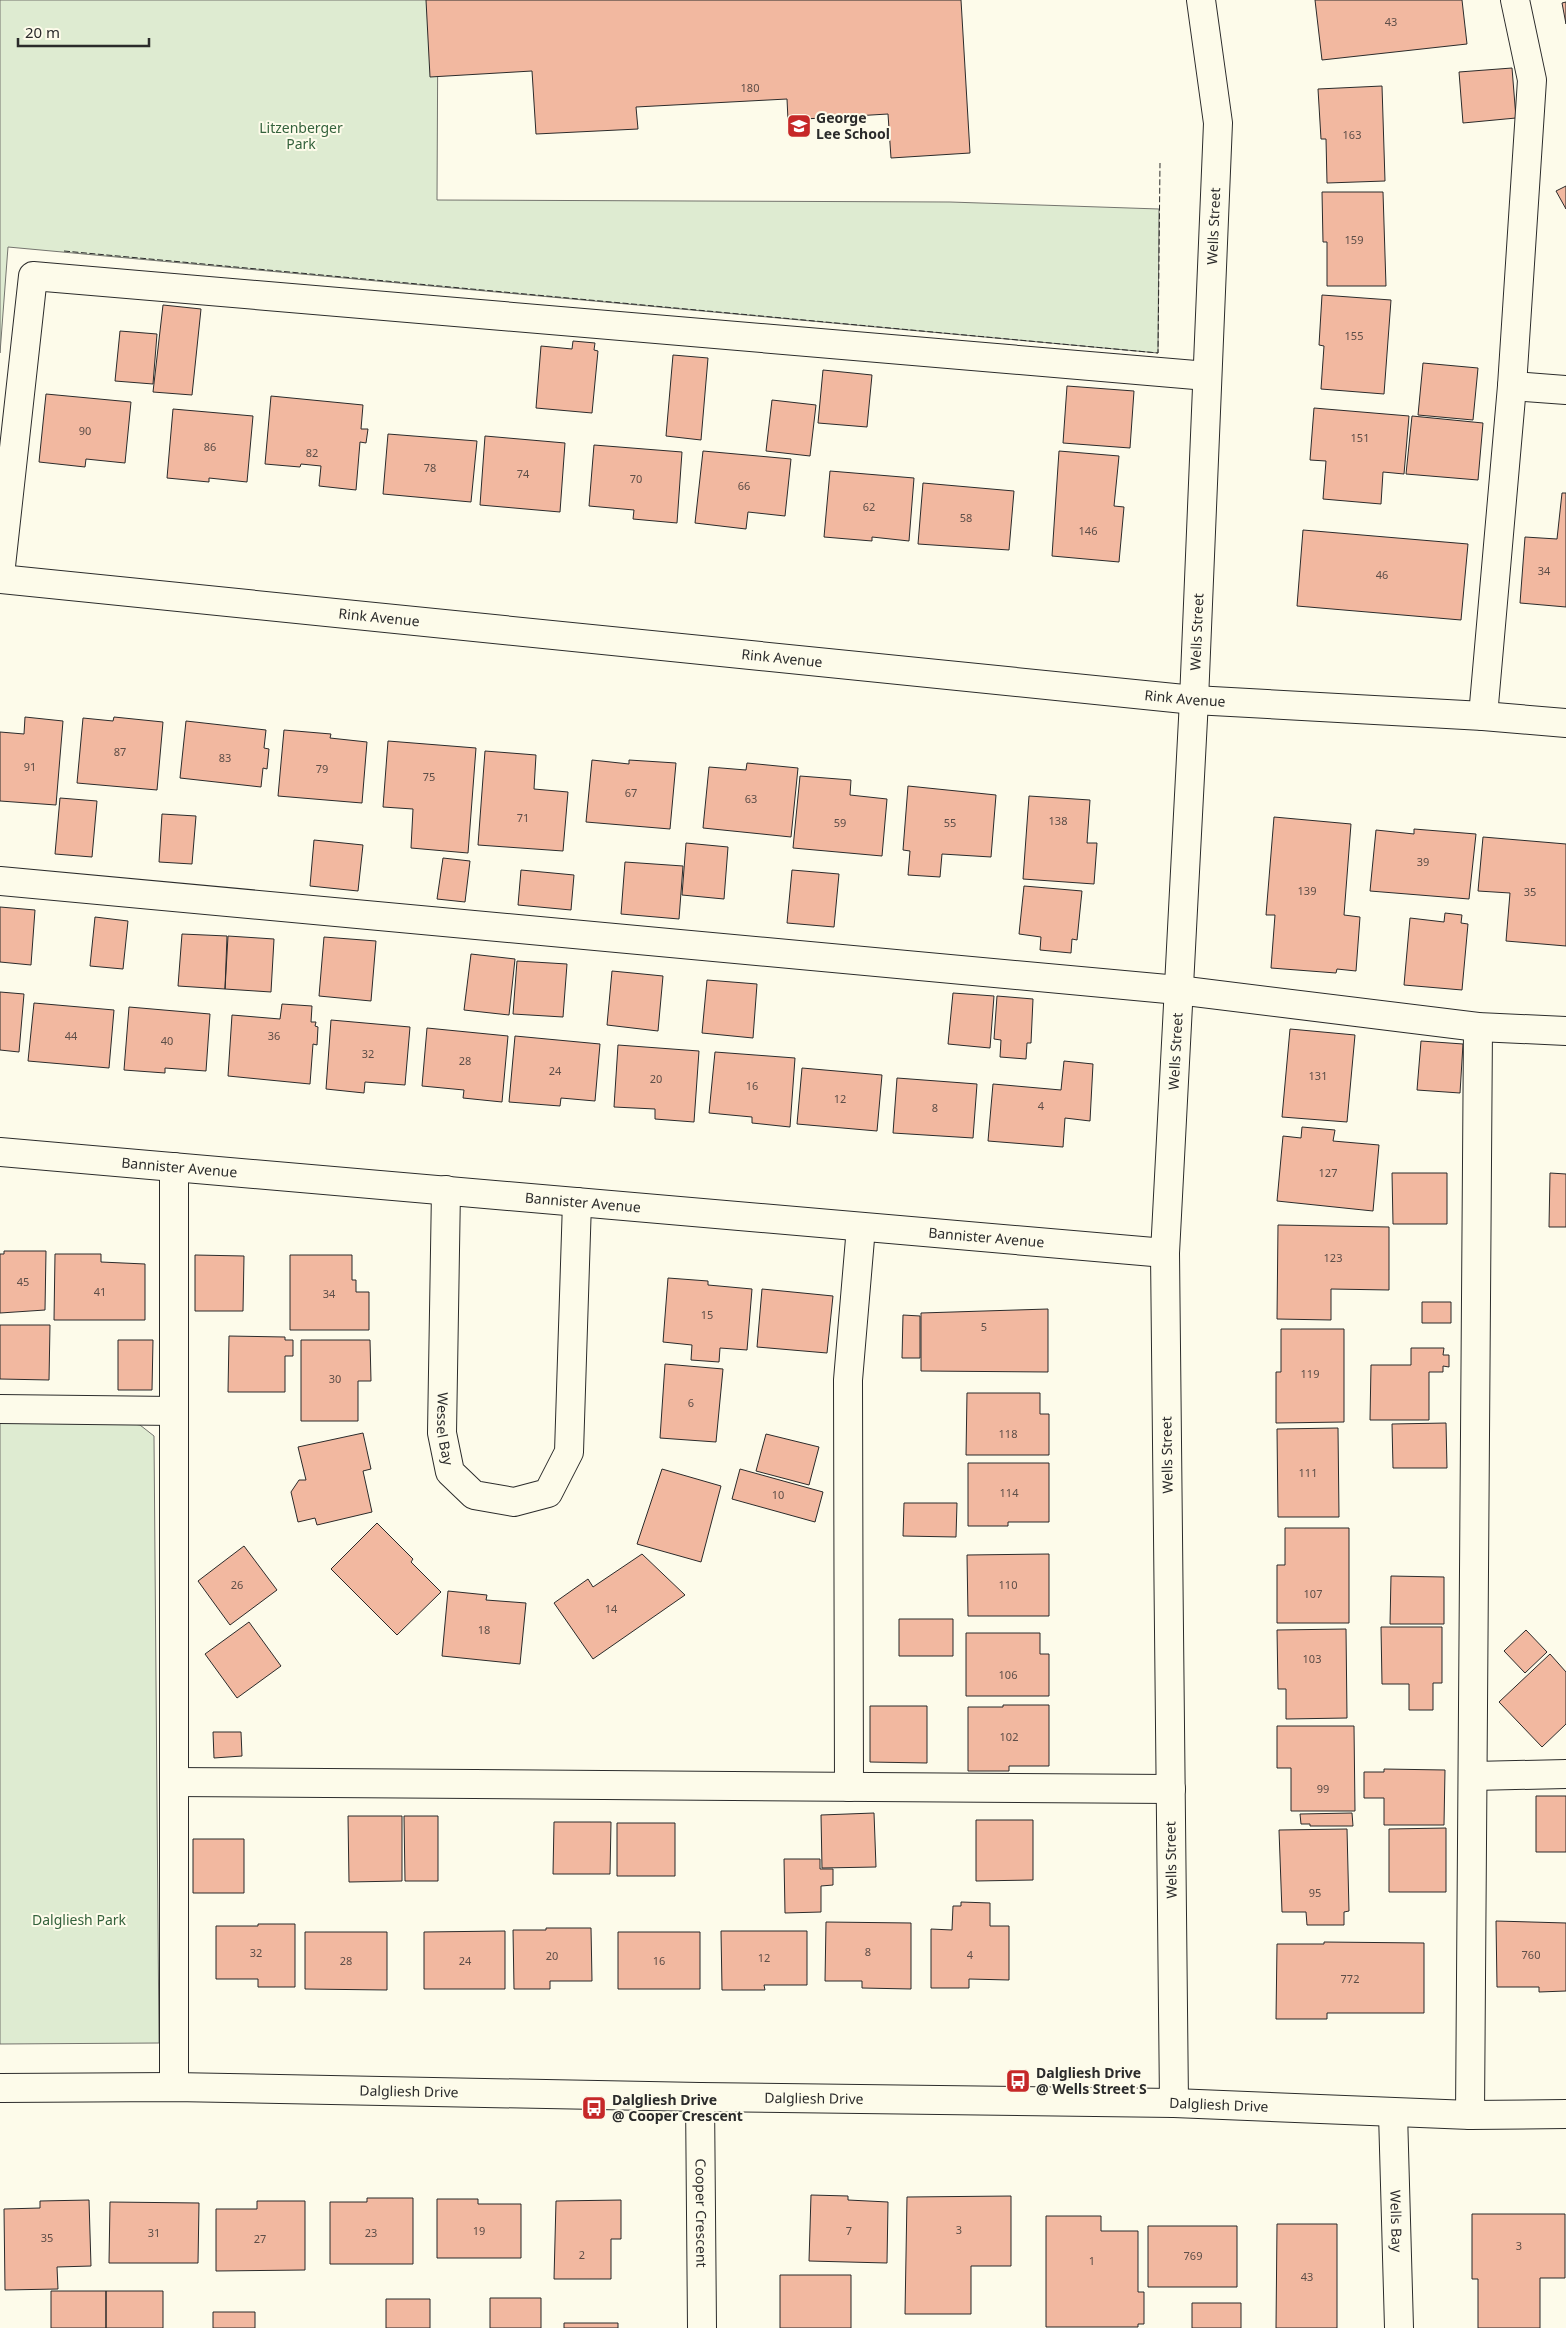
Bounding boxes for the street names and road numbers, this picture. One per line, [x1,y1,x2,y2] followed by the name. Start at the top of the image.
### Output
[1202,187,1224,265] street label: Wells Street
[1185,593,1207,671] street label: Wells Street
[338,603,421,630] street label: Rink Avenue
[741,644,824,671] street label: Rink Avenue
[1144,685,1226,711] street label: Rink Avenue
[1164,1012,1187,1090] street label: Wells Street
[121,1153,238,1182] street label: Bannister Avenue
[524,1188,642,1217] street label: Bannister Avenue
[928,1223,1045,1252] street label: Bannister Avenue
[433,1392,459,1468] street label: Wessel Bay
[1156,1416,1177,1494] street label: Wells Street
[1160,1821,1181,1899] street label: Wells Street
[359,2081,459,2101] street label: Dalgliesh Drive
[764,2088,864,2108] street label: Dalgliesh Drive
[1169,2093,1269,2116] street label: Dalgliesh Drive
[692,2158,711,2268] street label: Cooper Crescent
[1386,2190,1407,2253] street label: Wells Bay

